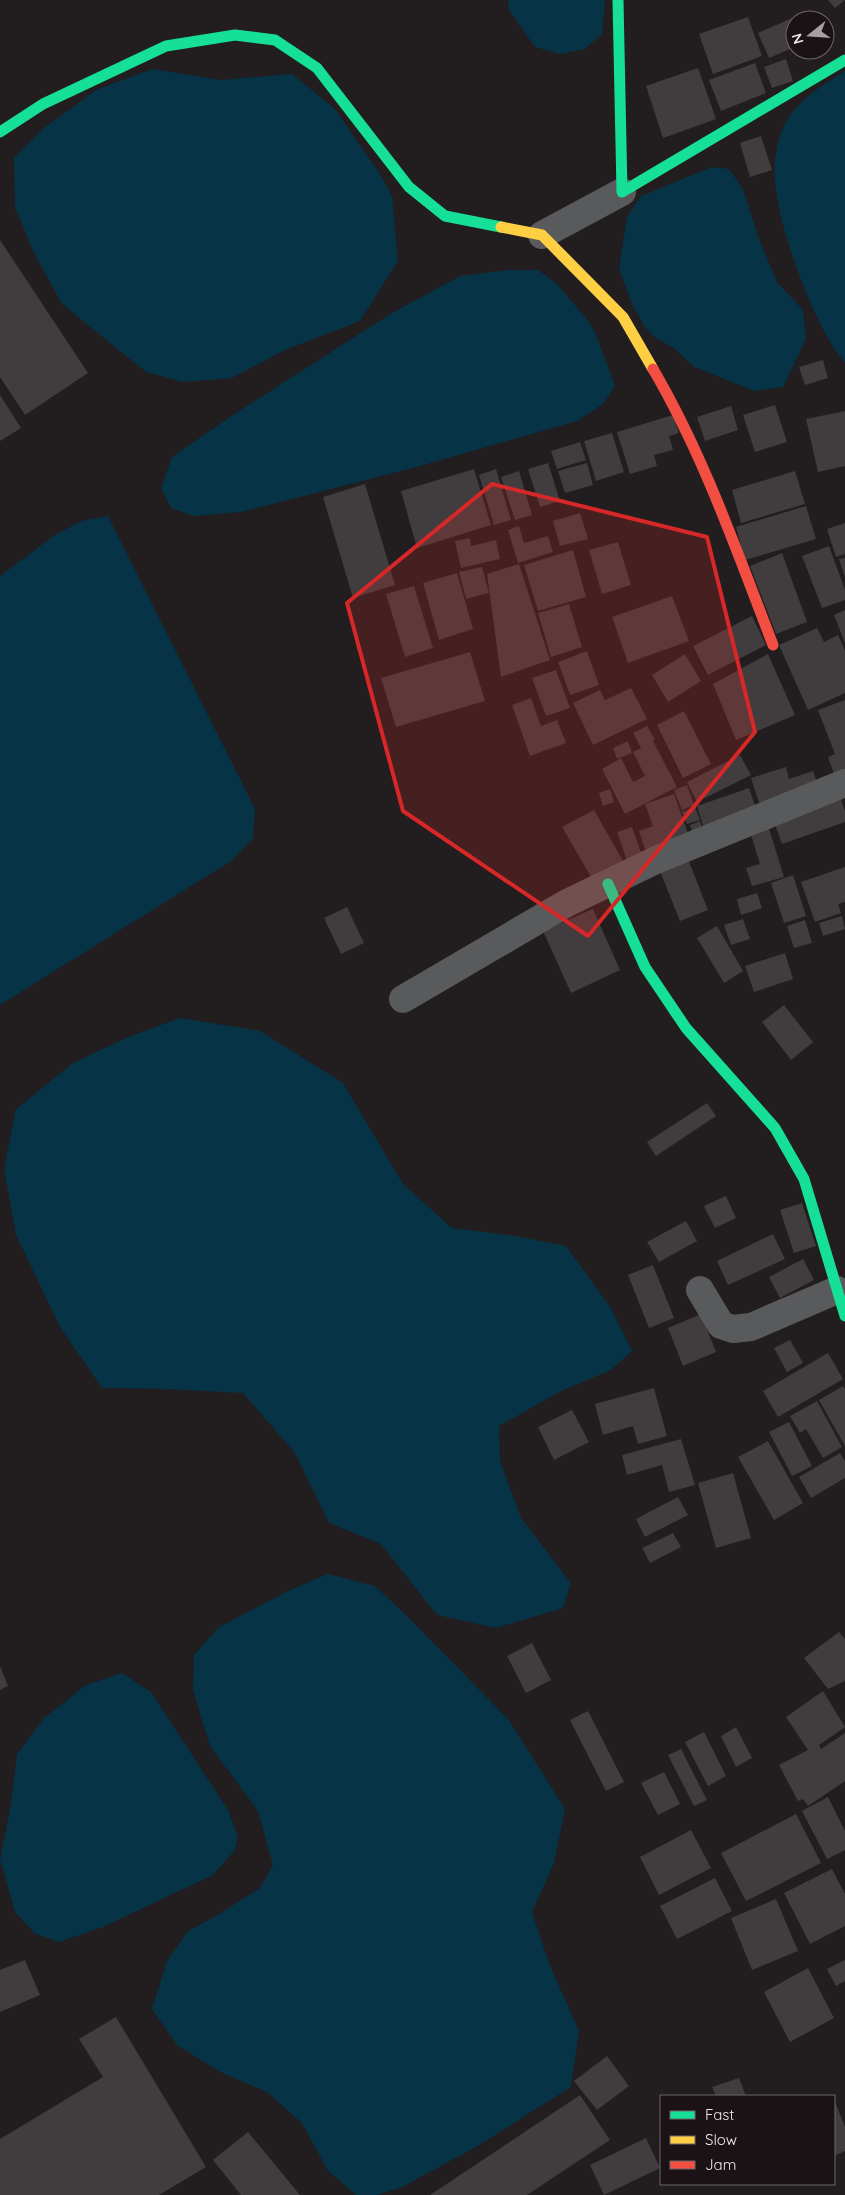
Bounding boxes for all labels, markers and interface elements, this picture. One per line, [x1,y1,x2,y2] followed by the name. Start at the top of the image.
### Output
[785,10,835,60] north arrow
[787,31,808,46] text: N
[660,2095,835,2185] legend
[705,2105,734,2124] text: Fast
[705,2130,737,2149] text: Slow
[705,2155,736,2174] text: Jam

